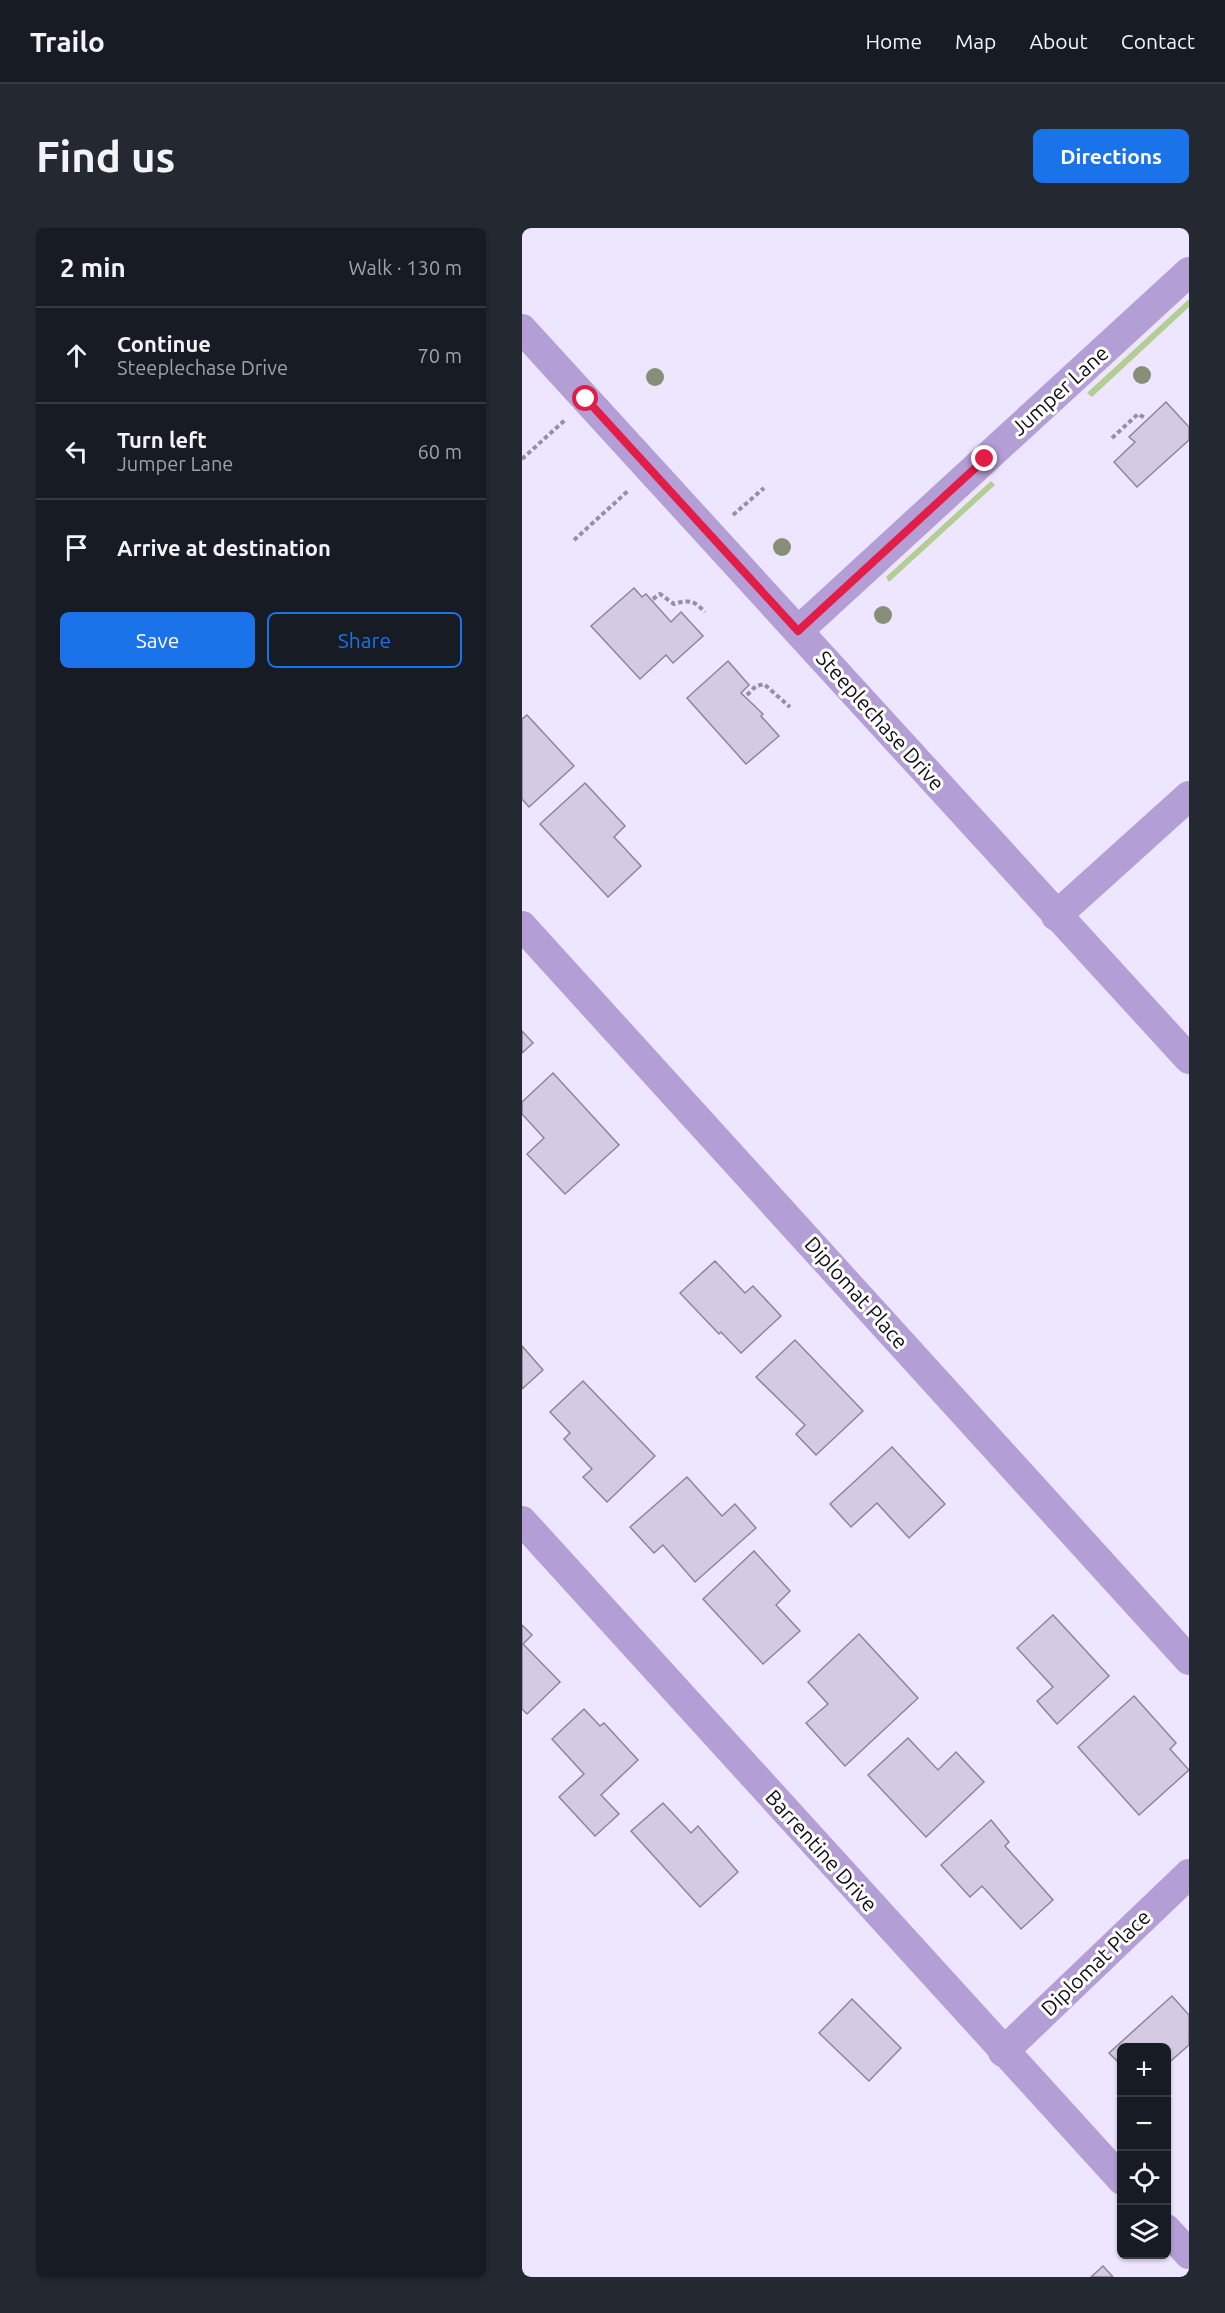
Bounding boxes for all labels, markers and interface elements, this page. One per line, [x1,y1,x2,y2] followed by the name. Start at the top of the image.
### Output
[30,26,105,57] text: Trailo
[865,29,922,53] text: Home
[955,29,996,53] text: Map
[1029,29,1088,53] text: About
[1121,29,1195,53] text: Contact
[1033,129,1189,183] button: Directions
[36,133,175,180] text: Find us
[60,253,126,282] text: 2 min
[349,256,462,279] text: Walk · 130 m
[117,331,211,356] text: Continue
[60,339,93,372] icon: ahead
[1006,340,1113,440] street label: Jumper Lane
[418,344,462,367] text: 70 m
[117,356,288,379] text: Steeplechase Drive
[572,385,598,411] route start
[117,427,207,452] text: Turn left
[60,435,93,468] icon: left
[418,440,462,463] text: 60 m
[971,445,997,471] route end
[117,452,233,475] text: Jumper Lane
[60,531,93,564] icon: arrive
[117,535,331,560] text: Arrive at destination
[60,612,255,668] button: Save
[267,612,462,668] button: Share
[812,646,950,795] street label: Steeplechase Drive
[800,1231,913,1353] street label: Diplomat Place
[761,1785,883,1916] street label: Barrentine Drive
[1036,1904,1155,2020] street label: Diplomat Place
[1117,2043,1171,2259] map controls
[1117,2043,1171,2097] button: +
[1117,2097,1171,2151] button: −
[1117,2151,1171,2205] button: locate
[1117,2205,1171,2259] button: layers

